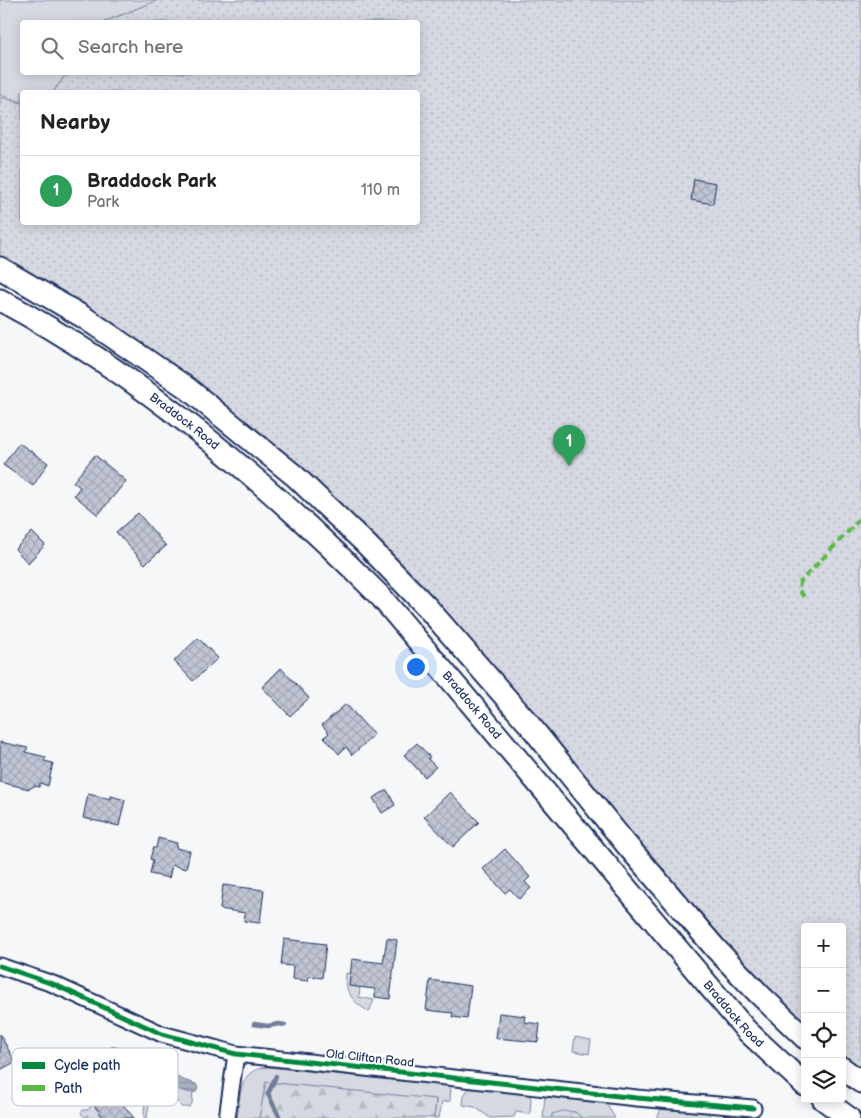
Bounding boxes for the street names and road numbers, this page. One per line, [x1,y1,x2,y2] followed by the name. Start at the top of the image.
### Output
[146,390,222,453] street label: Braddock Road
[439,668,505,742] street label: Braddock Road
[700,978,767,1051] street label: Braddock Road
[325,1046,415,1071] street label: Old Clifton Road

